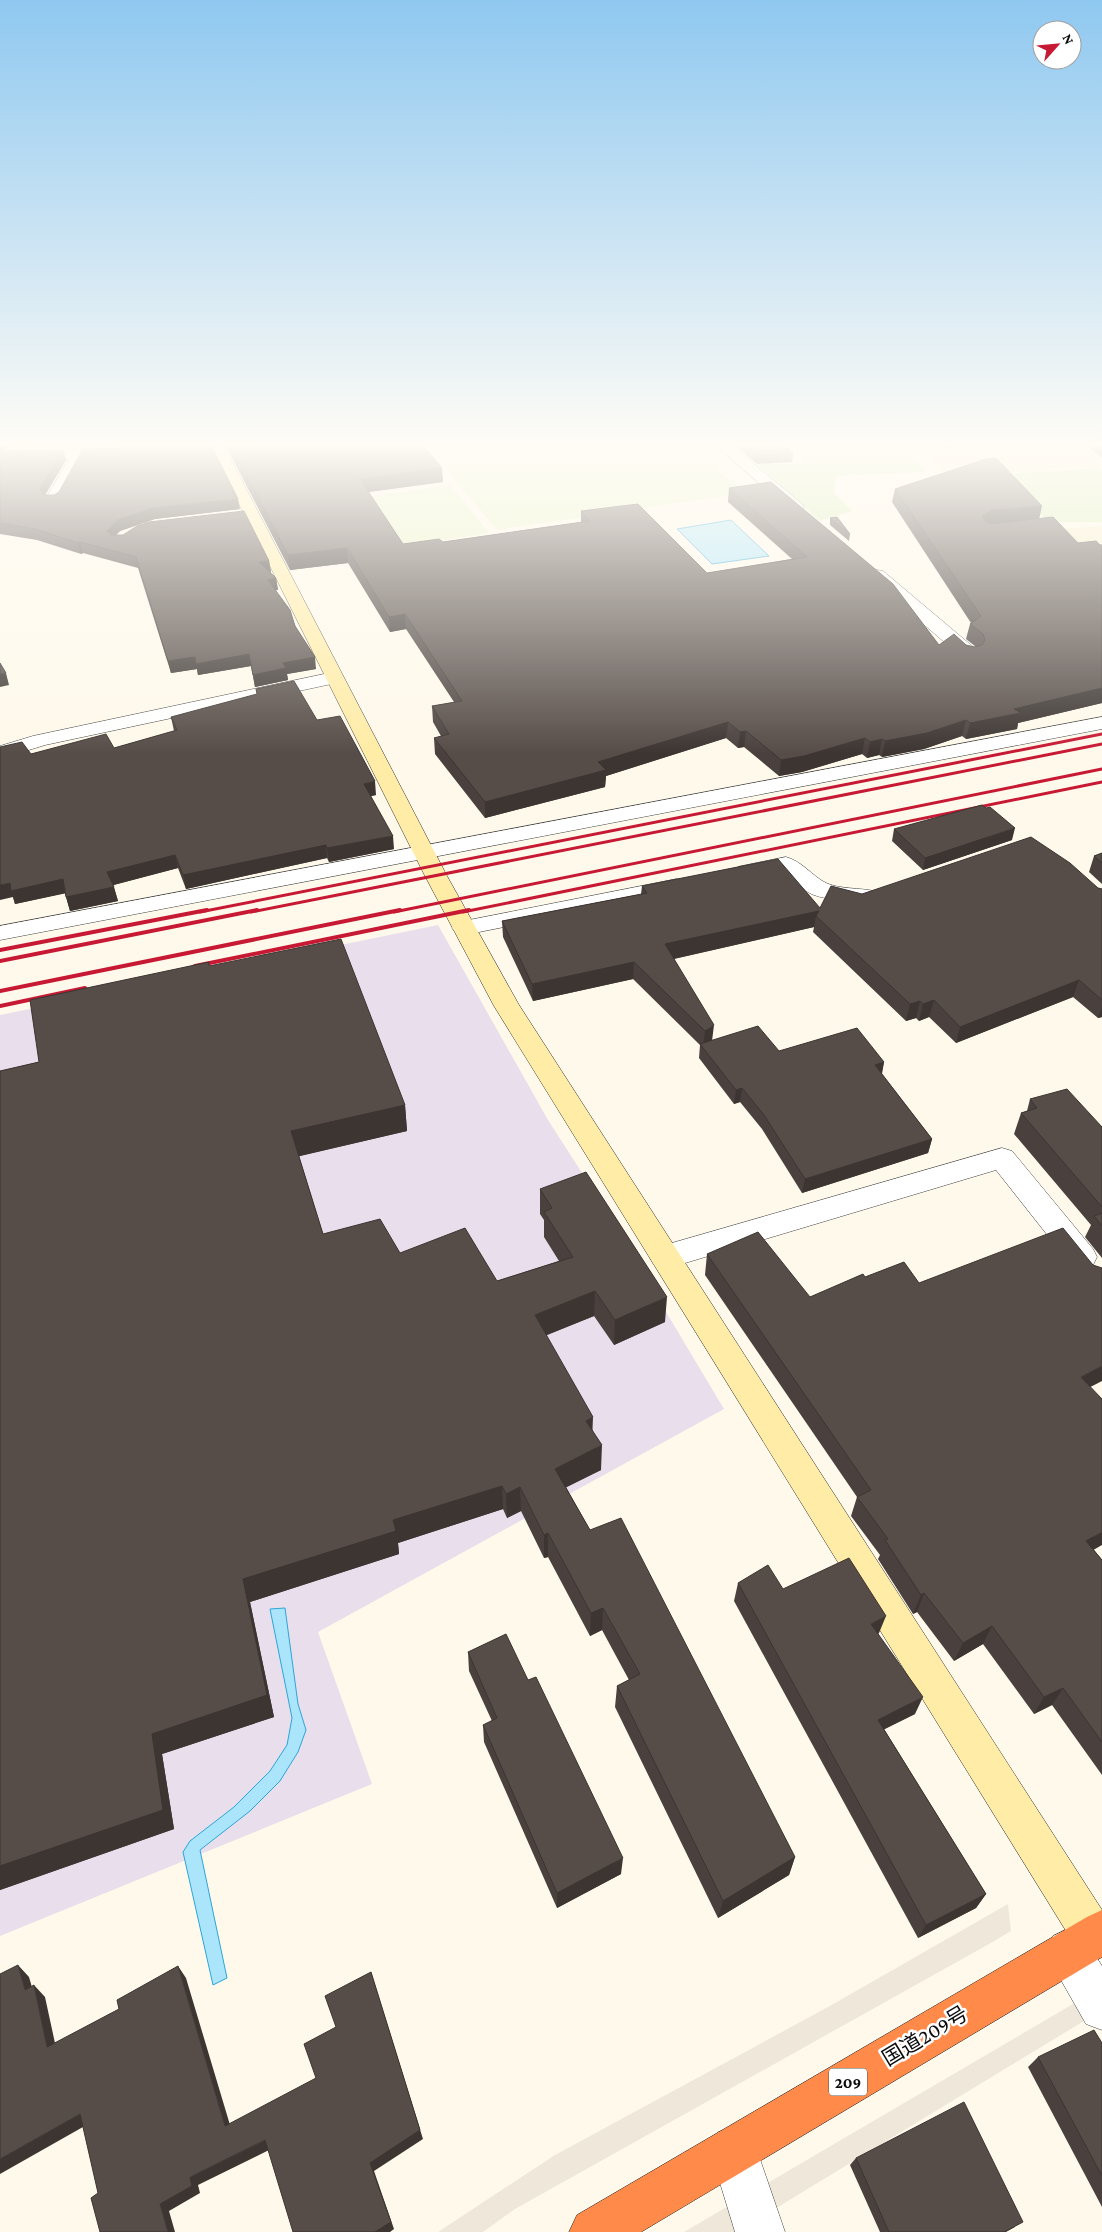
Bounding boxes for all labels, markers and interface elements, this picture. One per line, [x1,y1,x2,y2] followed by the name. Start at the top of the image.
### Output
[1032,20,1082,70] north arrow
[1059,31,1078,47] text: N
[878,2001,972,2071] street label: 国道209号
[829,2068,867,2096] road number: 209

